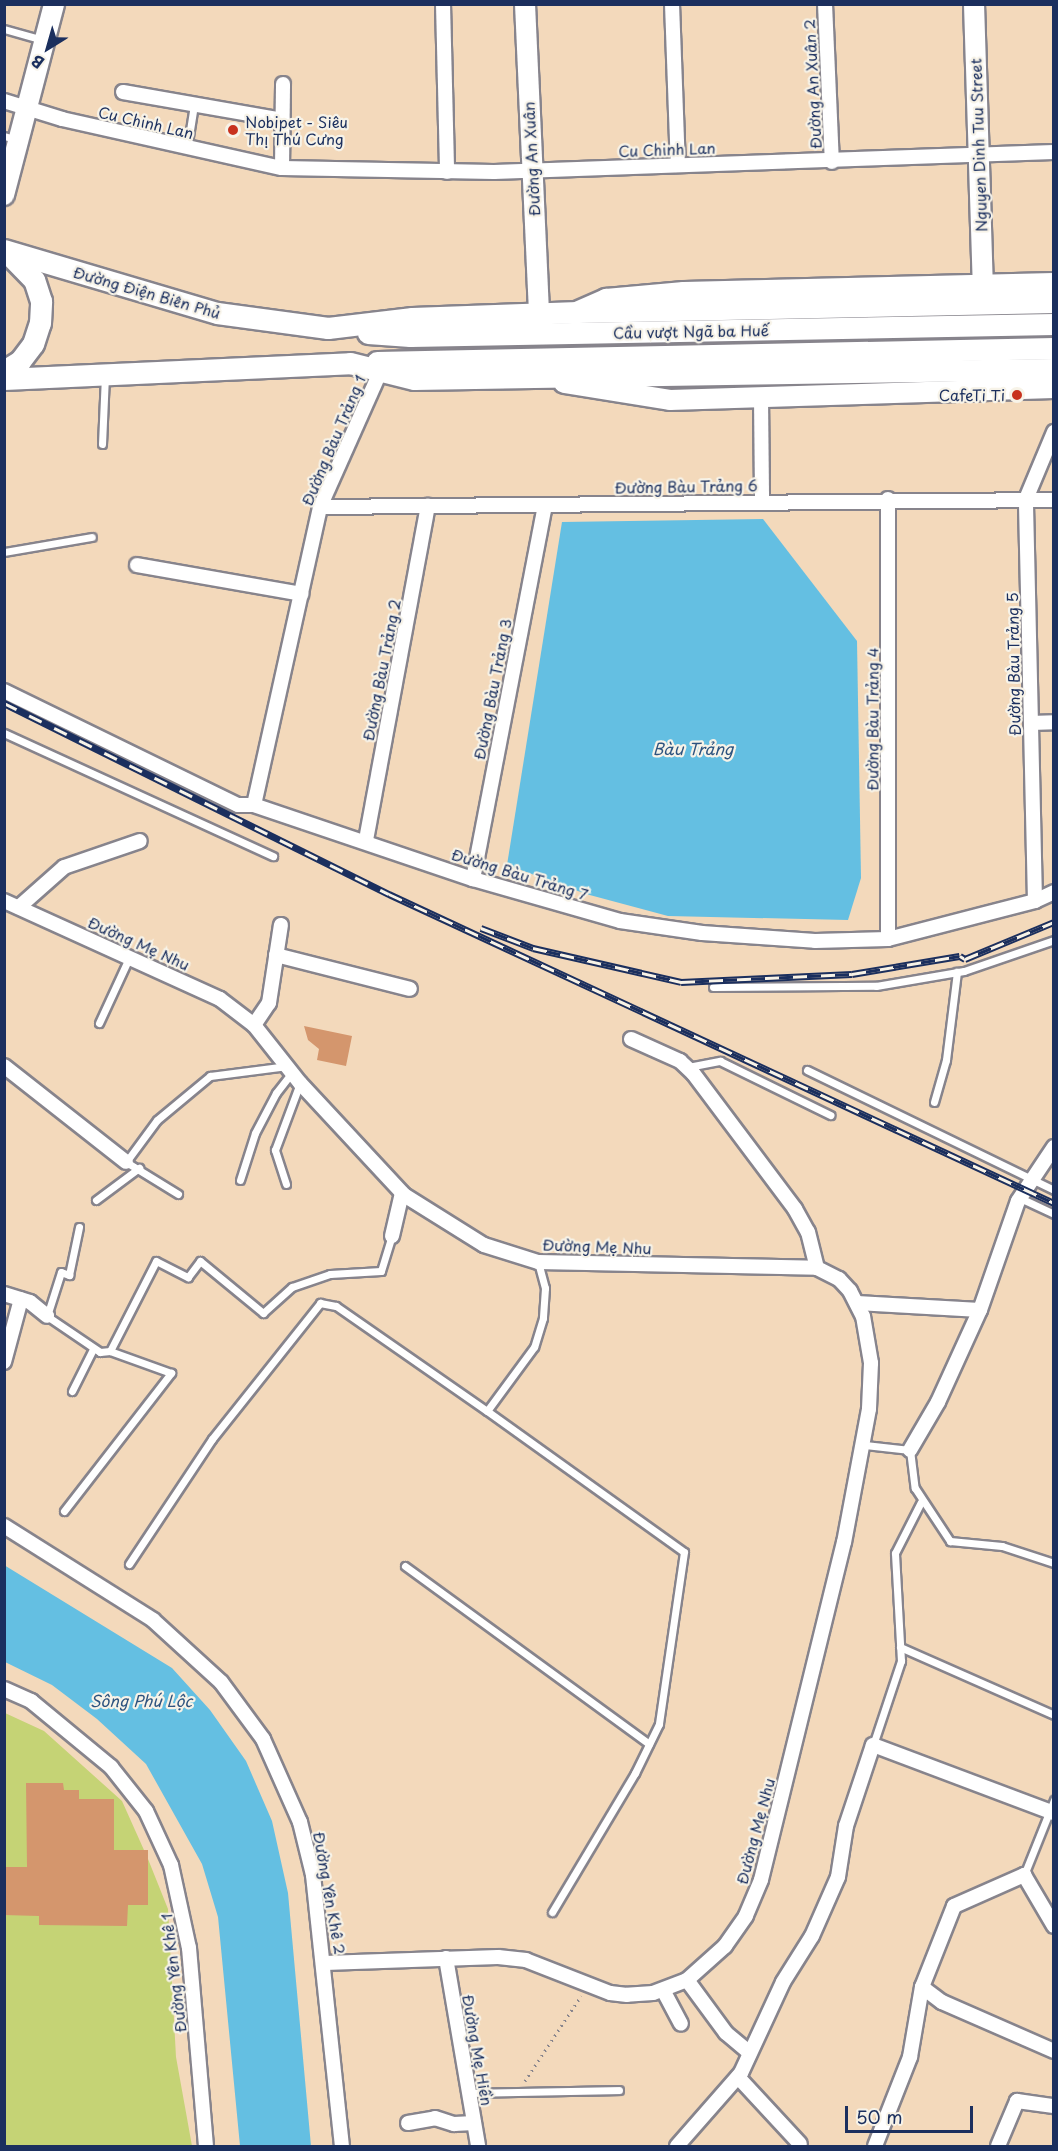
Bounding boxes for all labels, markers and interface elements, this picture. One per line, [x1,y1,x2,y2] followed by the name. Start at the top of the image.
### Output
[18,18,78,78] north arrow
[800,19,824,149] street label: Đường An Xuân 2
[26,49,49,75] text: B
[966,58,990,232] street label: Nguyen Dinh Tuu Street
[96,102,196,142] street label: Cu Chinh Lan
[519,102,543,216] street label: Đường An Xuân
[245,112,348,147] place label: Nobipet - Siêu Thị Thú Cưng
[226,123,240,137] marker: Nobipet - Siêu Thị Thú Cưng
[618,138,716,160] street label: Cu Chinh Lan
[71,262,223,322] street label: Đường Điện Biên Phủ
[612,321,770,341] street label: Cầu vượt Ngã ba Huế
[298,372,368,508] street label: Đường Bàu Trảng 1
[939,386,1005,404] place label: CafeTi Ti
[1010,388,1024,402] marker: CafeTi Ti
[614,476,758,496] street label: Đường Bàu Trảng 6
[1003,593,1023,735] street label: Đường Bàu Trảng 5
[359,598,403,742] street label: Đường Bàu Trảng 2
[470,617,514,761] street label: Đường Bàu Trảng 3
[863,648,881,790] street label: Đường Bàu Trảng 4
[653,738,733,758] water label: Bàu Trảng
[450,845,590,903] street label: Đường Bàu Trảng 7
[86,913,192,973] street label: Đường Mẹ Nhu
[542,1235,652,1257] street label: Đường Mẹ Nhu
[90,1690,192,1710] water label: Sông Phú Lộc
[732,1776,778,1886] street label: Đường Mẹ Nhu
[310,1830,350,1956] street label: Đường Yên Khê 2
[157,1912,189,2034] street label: Đường Yên Khê 1
[459,1993,497,2107] street label: Đường Mẹ Hiền
[848,2094,976,2132] scale bar
[856,2103,903,2130] text: 50 m

